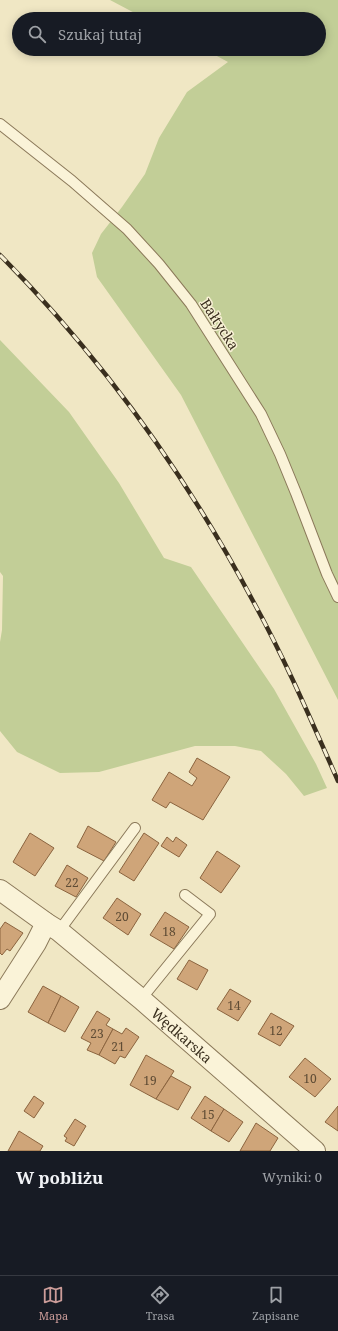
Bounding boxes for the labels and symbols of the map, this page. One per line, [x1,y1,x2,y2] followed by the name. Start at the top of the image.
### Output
[196,295,244,353] street label: Bałtycka
[65,874,79,891] house number: 22
[115,908,129,925] house number: 20
[162,923,176,940] house number: 18
[227,997,241,1014] house number: 14
[148,1003,217,1067] street label: Wędkarska
[269,1022,283,1039] house number: 12
[90,1025,104,1042] house number: 23
[111,1038,125,1055] house number: 21
[303,1070,317,1087] house number: 10
[143,1072,157,1089] house number: 19
[201,1106,215,1123] house number: 15

